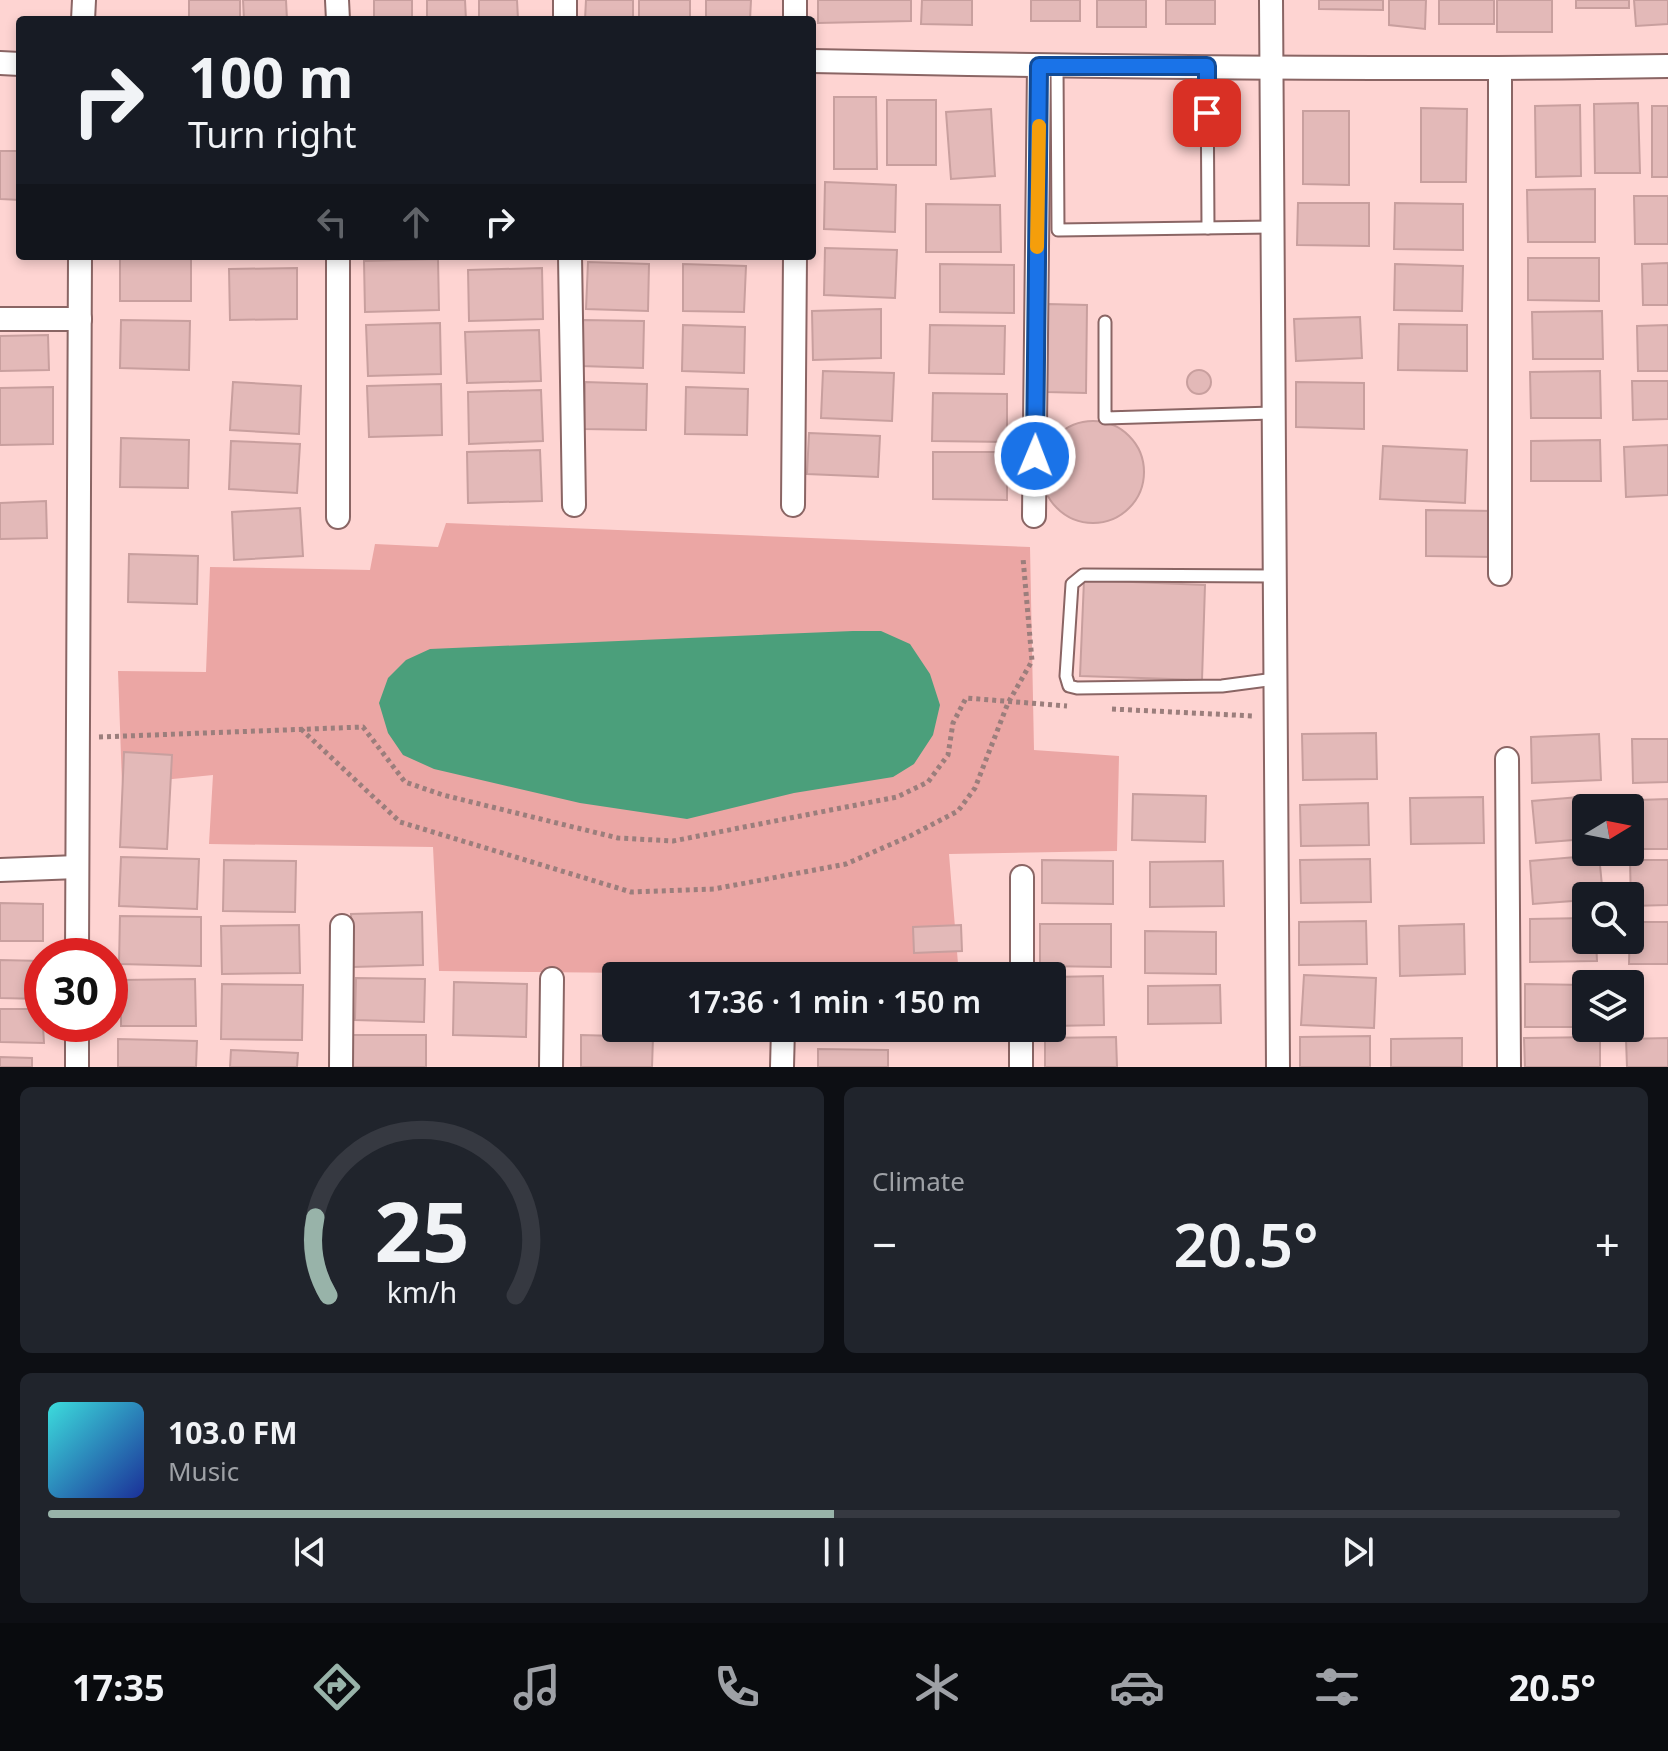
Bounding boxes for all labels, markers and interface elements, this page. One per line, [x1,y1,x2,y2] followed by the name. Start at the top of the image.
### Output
[188,38,353,114] text: 100 m
[56,48,160,152] icon: right
[1173,79,1241,147] pin
[1185,91,1229,135] icon: arrive
[188,110,356,159] text: Turn right
[310,200,354,244] icon: left
[394,200,438,244] icon: ahead
[478,200,522,244] icon: right
[993,414,1077,498] position arrow
[1572,794,1644,866] north arrow
[1572,794,1644,1042] map controls
[1572,882,1644,954] button: search
[24,938,128,1042] speed limit sign: 30
[1572,970,1644,1042] button: layers
[687,981,981,1022] text: 17:36 · 1 min · 150 m
[872,1163,965,1199] text: Climate
[374,1173,470,1286] text: 25
[1173,1203,1319,1285] text: 20.5°
[872,1214,897,1274] text: −
[1595,1214,1620,1274] text: +
[387,1272,457,1311] text: km/h
[168,1412,298,1453] text: 103.0 FM
[168,1453,239,1489] text: Music
[288,1530,332,1574] icon: previous
[812,1530,856,1574] icon: pause
[1336,1530,1380,1574] icon: next
[309,1659,365,1715] icon: directions
[509,1659,565,1715] icon: music
[709,1659,765,1715] icon: phone
[909,1659,965,1715] icon: climate
[1109,1659,1165,1715] icon: car
[1309,1659,1365,1715] icon: filters
[72,1663,165,1712] text: 17:35
[1509,1663,1596,1712] text: 20.5°

